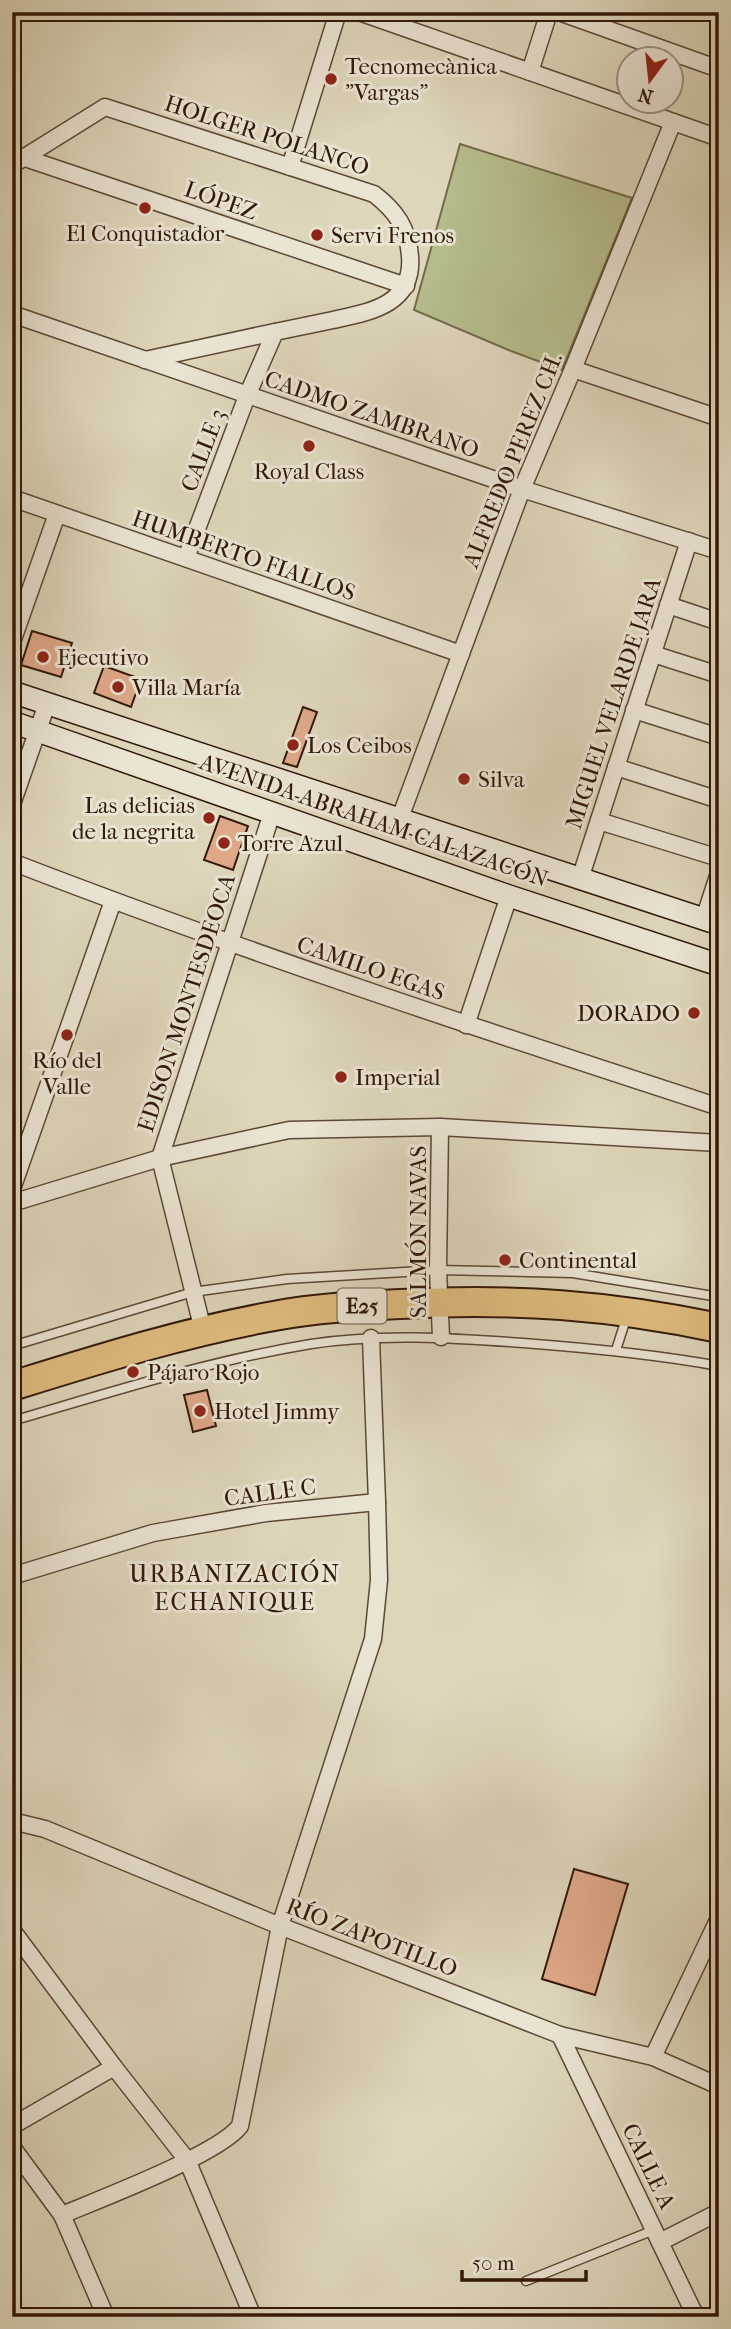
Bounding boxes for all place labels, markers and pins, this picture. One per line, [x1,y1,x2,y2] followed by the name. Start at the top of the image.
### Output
[345,53,497,106] place label: Tecnomecànica "Vargas"
[323,71,339,87] marker: Tecnomecànica "Vargas"
[137,200,153,216] marker: El Conquistador
[66,220,224,247] place label: El Conquistador
[331,222,454,249] place label: Servi Frenos
[309,227,325,243] marker: Servi Frenos
[301,438,317,454] marker: Royal Class
[254,458,364,485] place label: Royal Class
[57,644,149,671] place label: Ejecutivo
[35,649,51,665] marker: Ejecutivo
[131,674,241,701] place label: Villa María
[110,679,126,695] marker: Villa María
[307,732,412,759] place label: Los Ceibos
[285,737,301,753] marker: Los Ceibos
[478,766,525,793] place label: Silva
[456,771,472,787] marker: Silva
[72,792,195,845] place label: Las delicias de la negrita
[201,810,217,826] marker: Las delicias de la negrita
[238,830,344,857] place label: Torre Azul
[216,835,232,851] marker: Torre Azul
[577,1000,680,1027] place label: DORADO
[686,1005,702,1021] marker: DORADO
[59,1027,75,1043] marker: Río del Valle
[32,1047,103,1100] place label: Río del Valle
[355,1064,441,1091] place label: Imperial
[333,1069,349,1085] marker: Imperial
[519,1247,638,1274] place label: Continental
[497,1252,513,1268] marker: Continental
[147,1359,259,1386] place label: Pájaro Rojo
[125,1364,141,1380] marker: Pájaro Rojo
[214,1398,340,1425] place label: Hotel Jimmy
[192,1403,208,1419] marker: Hotel Jimmy

